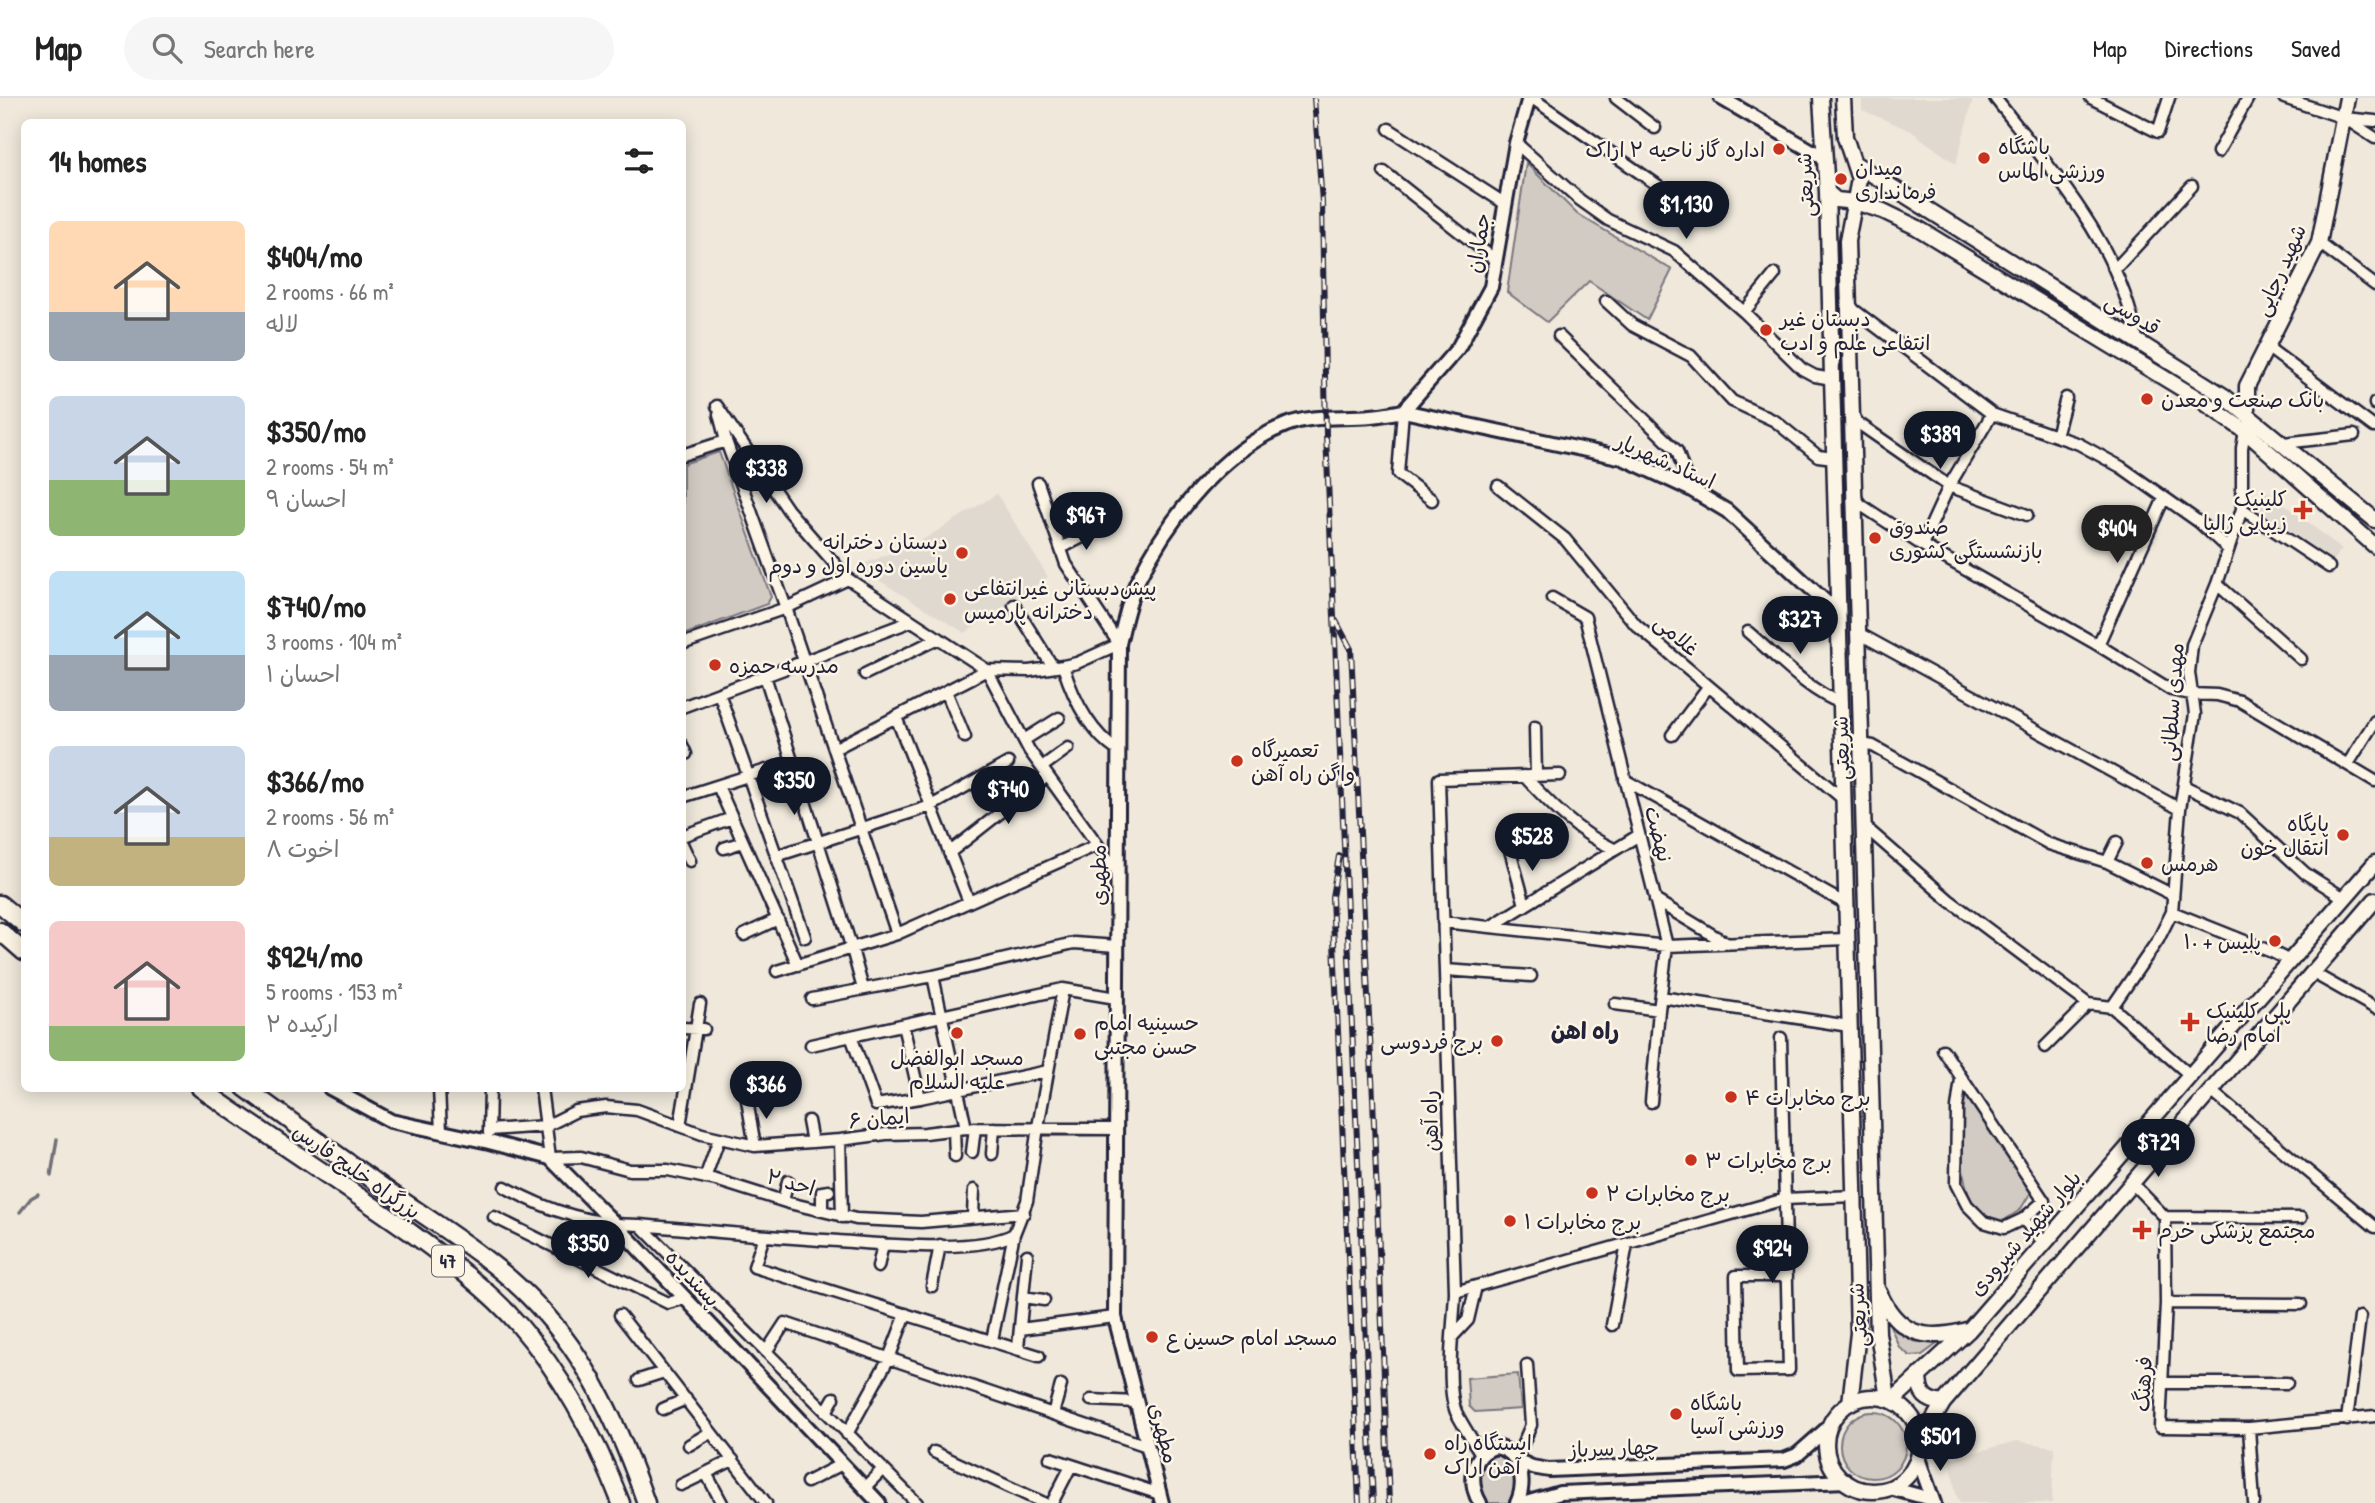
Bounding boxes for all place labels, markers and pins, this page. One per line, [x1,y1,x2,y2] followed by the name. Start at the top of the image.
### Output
[1998,132,2105,185] place label: باشگاه ورزشی الماس
[1586,135,1765,164] place label: اداره گاز ناحیه ۲ اراک
[1771,141,1787,157] marker: اداره گاز ناحیه ۲ اراک
[1976,150,1992,166] marker: باشگاه ورزشی الماس
[1855,153,1937,206] place label: میدان فرمانداری
[1833,171,1849,187] marker: میدان فرمانداری
[1629,181,1743,241] pin: $1,130
[1778,304,1930,359] place label: دبستان غیر انتفاعی علم و ادب
[1758,322,1774,338] marker: دبستان غیر انتفاعی علم و ادب
[2161,385,2324,414] place label: بانک صنعت و معدن
[2139,391,2155,407] marker: بانک صنعت و معدن
[1899,412,1981,471] pin: $389
[725,446,807,505] pin: $338
[2203,484,2287,537] place label: کلینیک زیبایی ژالیا
[1045,492,1127,552] pin: $967
[2293,500,2313,520] marker: کلینیک زیبایی ژالیا
[2076,505,2158,565] pin: $404
[1889,512,2043,565] place label: صندوق بازنشستگی کشوری
[768,527,948,582] place label: دبستان دخترانه یاسین دوره اول و دوم
[1867,530,1883,546] marker: صندوق بازنشستگی کشوری
[954,545,970,561] marker: دبستان دخترانه یاسین دوره اول و دوم
[964,573,1157,626] place label: پیش‌دبستانی غیرانتفاعی دخترانه پارمیس
[942,591,958,607] marker: پیش‌دبستانی غیرانتفاعی دخترانه پارمیس
[1759,596,1841,656] pin: $327
[729,651,839,680] place label: مدرسه حمزه
[707,657,723,673] marker: مدرسه حمزه
[1251,735,1355,788] place label: تعمیرگاه واگن راه آهن
[1229,753,1245,769] marker: تعمیرگاه واگن راه آهن
[753,758,835,817] pin: $350
[967,766,1049,826] pin: $740
[2241,809,2329,862] place label: پایگاه انتقال خون
[1491,814,1573,873] pin: $528
[2335,827,2351,843] marker: پایگاه انتقال خون
[2161,849,2219,878] place label: هرمس
[2139,855,2155,871] marker: هرمس
[2184,927,2261,956] place label: پلیس + ۱۰
[2267,933,2283,949] marker: پلیس + ۱۰
[2206,996,2291,1051] place label: پلی کلینیک امام رضا
[1094,1008,1199,1061] place label: حسینیه امام حسن مجتبی
[2180,1012,2200,1032] marker: پلی کلینیک امام رضا
[949,1025,965,1041] marker: مسجد ابوالفضل علیه السلام
[1072,1026,1088,1042] marker: حسینیه امام حسن مجتبی
[1380,1027,1483,1056] place label: برج فردوسی
[1489,1033,1505,1049] marker: برج فردوسی
[890,1043,1024,1098] place label: مسجد ابوالفضل علیه السلام
[725,1062,807,1121] pin: $366
[1745,1083,1871,1112] place label: برج مخابرات ۴
[1723,1089,1739,1105] marker: برج مخابرات ۴
[2117,1119,2199,1179] pin: $729
[1705,1146,1832,1175] place label: برج مخابرات ۳
[1683,1152,1699,1168] marker: برج مخابرات ۳
[1606,1179,1730,1208] place label: برج مخابرات ۲
[1584,1185,1600,1201] marker: برج مخابرات ۲
[1524,1207,1641,1236] place label: برج مخابرات ۱
[1502,1213,1518,1229] marker: برج مخابرات ۱
[2158,1216,2315,1247] place label: مجتمع پزشکی خرم
[547,1220,629,1280] pin: $350
[2132,1220,2152,1240] marker: مجتمع پزشکی خرم
[1731,1226,1813,1285] pin: $924
[1166,1323,1338,1354] place label: مسجد امام حسین ع
[1144,1329,1160,1345] marker: مسجد امام حسین ع
[1690,1388,1785,1441] place label: باشگاه ورزشی آسیا
[1668,1406,1684,1422] marker: باشگاه ورزشی آسیا
[1899,1414,1981,1473] pin: $501
[1444,1428,1532,1481] place label: ایستگاه راه آهن اراک
[1422,1446,1438,1462] marker: ایستگاه راه آهن اراک

